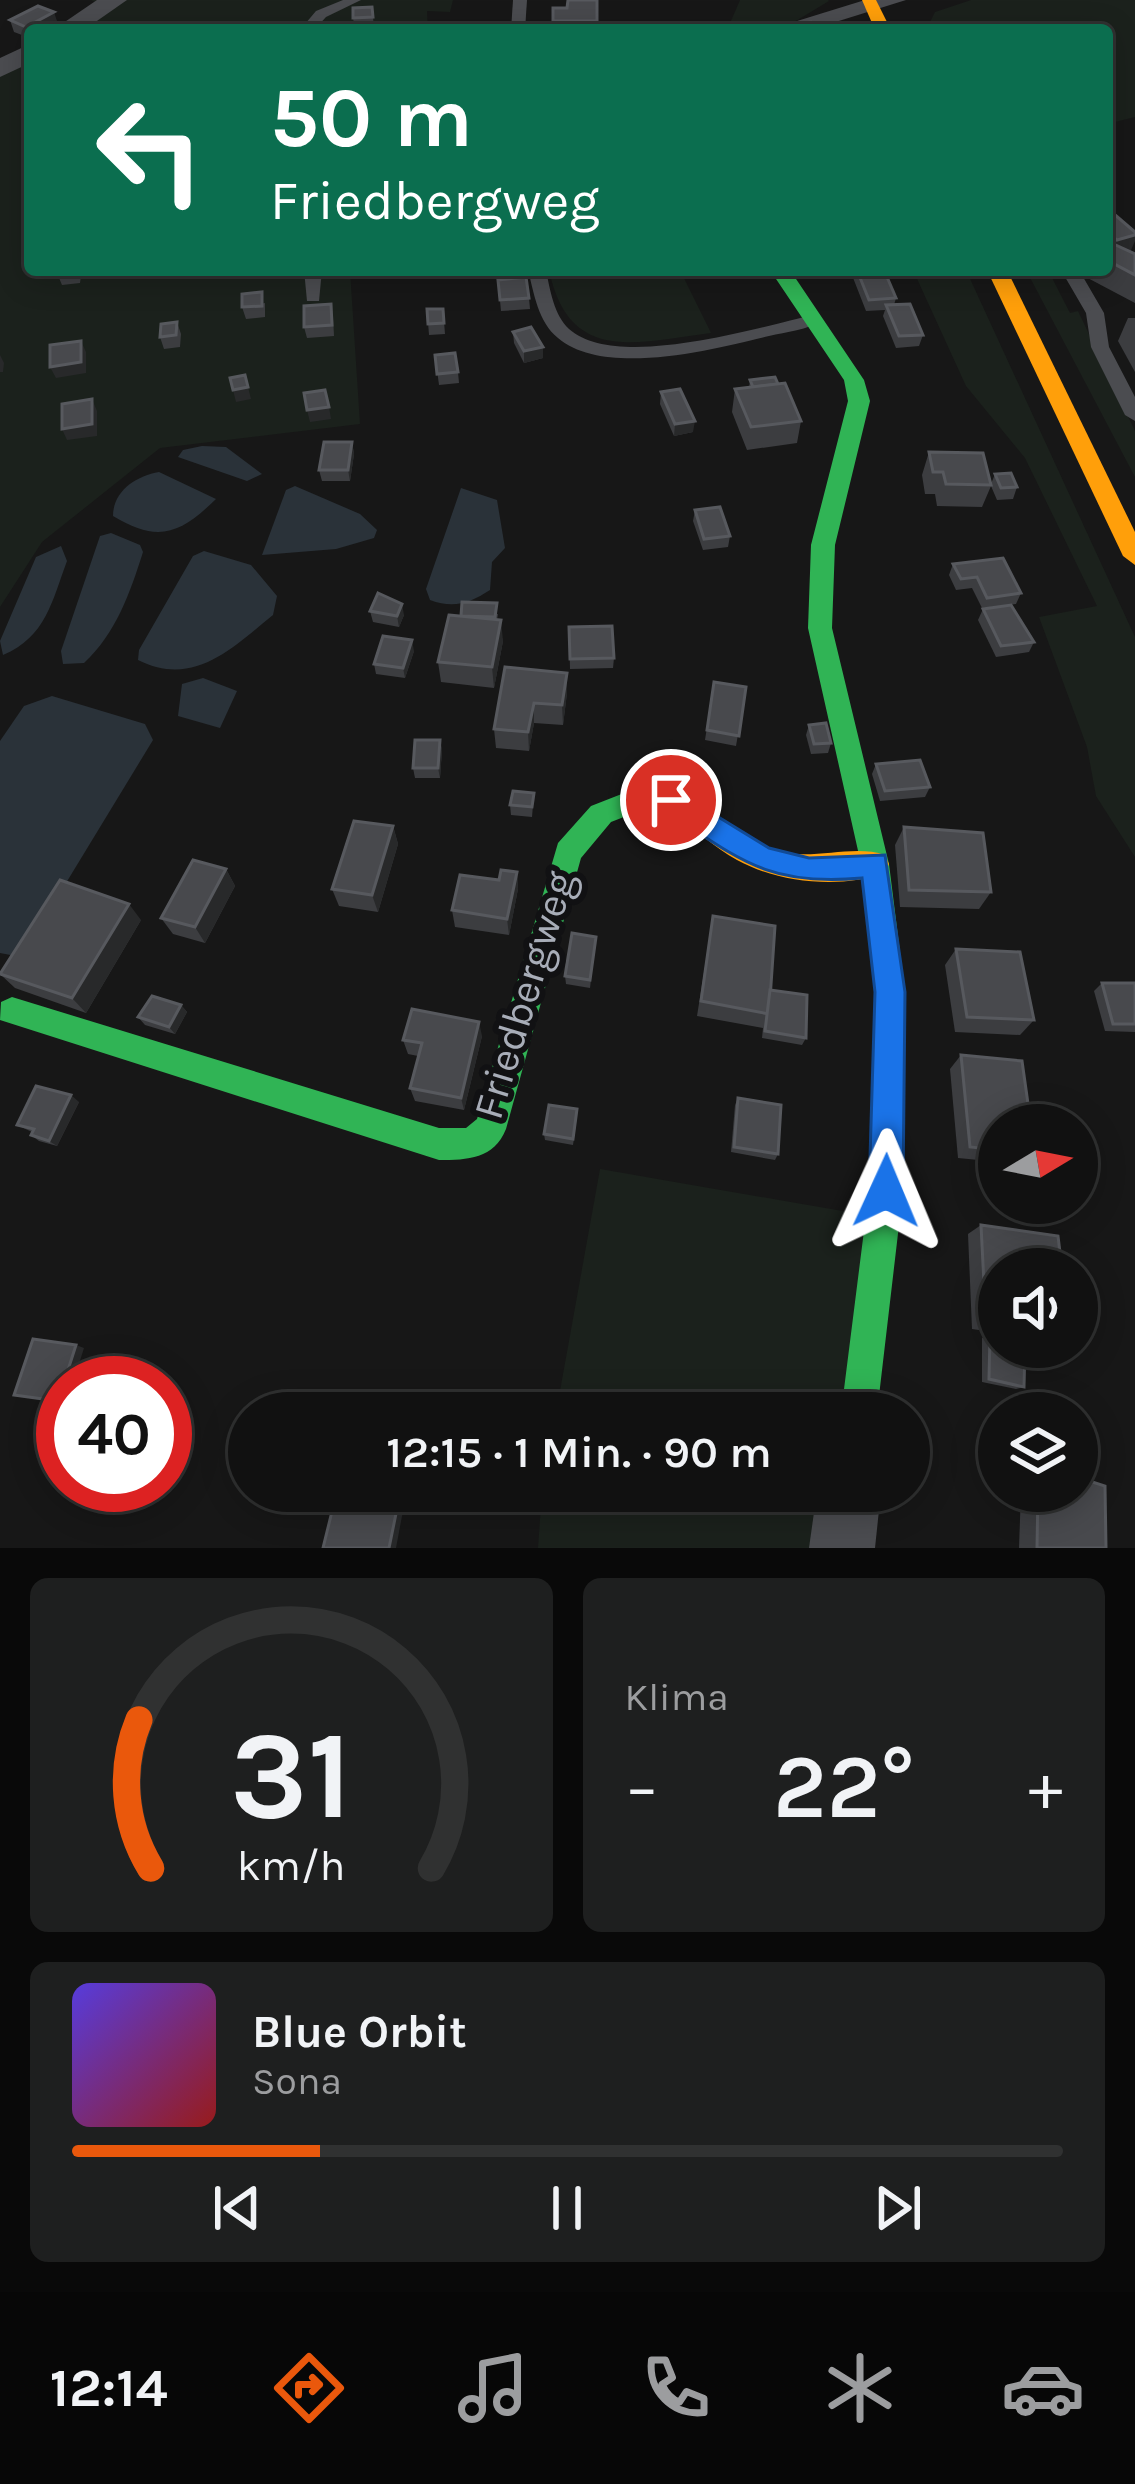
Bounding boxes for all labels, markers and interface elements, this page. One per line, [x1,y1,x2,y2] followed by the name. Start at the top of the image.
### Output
[270,69,473,167] text: 50 m
[72,72,228,228] icon: left
[270,169,600,233] text: Friedbergweg
[620,749,722,851] pin
[638,767,704,833] icon: arrive
[463,865,585,1125] street label: Friedbergweg
[978,1104,1098,1224] north arrow
[978,1104,1098,1512] map controls
[823,1128,949,1254] position arrow
[978,1248,1098,1368] button: sound
[36,1356,192,1512] speed limit sign: 40
[978,1392,1098,1512] button: layers
[386,1426,772,1478] text: 12:15 · 1 Min. · 90 m
[625,1674,729,1720] text: Klima
[230,1703,352,1848] text: 31
[773,1734,914,1840] text: 22°
[625,1748,659,1826] text: −
[1028,1748,1063,1826] text: +
[237,1841,346,1891] text: km/h
[252,2006,467,2058] text: Blue Orbit
[252,2058,342,2104] text: Sona
[204,2175,270,2241] icon: previous
[534,2175,600,2241] icon: pause
[865,2175,931,2241] icon: next
[267,2346,351,2430] icon: directions
[451,2346,535,2430] icon: music
[634,2346,718,2430] icon: phone
[818,2346,902,2430] icon: climate
[1001,2346,1085,2430] icon: car
[50,2356,168,2420] text: 12:14

